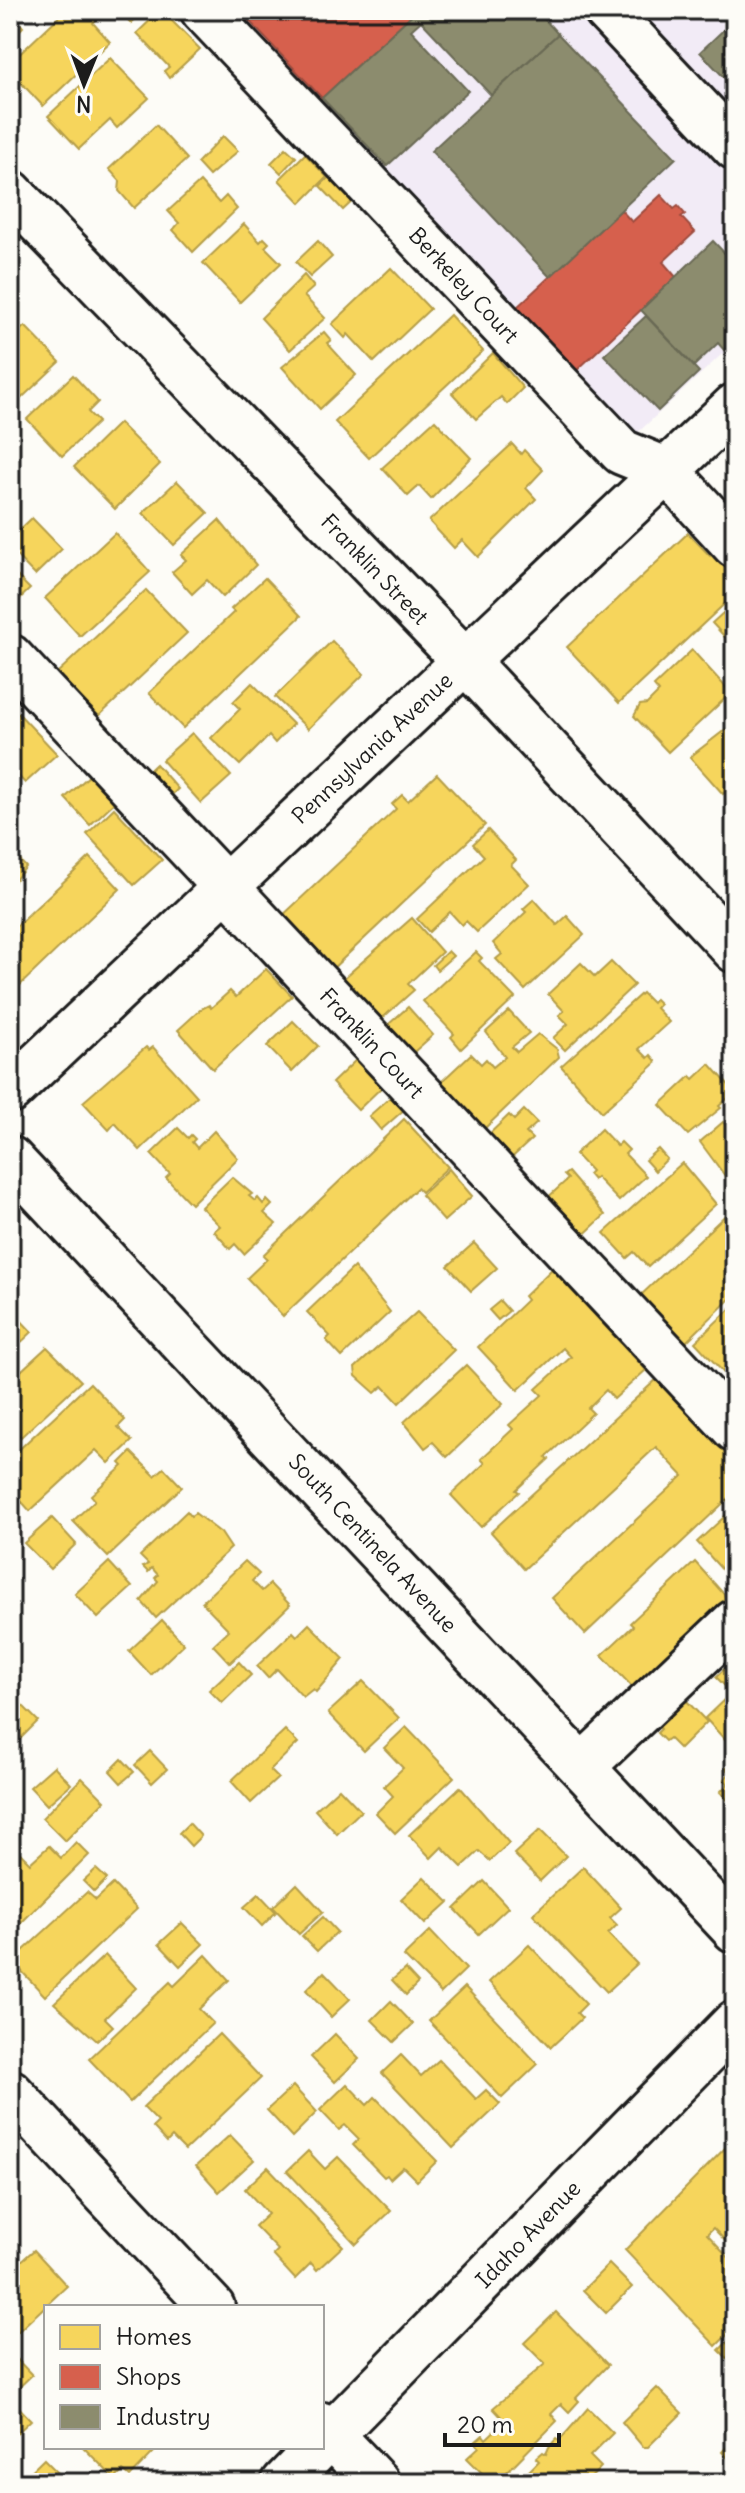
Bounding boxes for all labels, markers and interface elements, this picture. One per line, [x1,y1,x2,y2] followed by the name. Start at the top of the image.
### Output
[44,44,124,124] north arrow
[76,90,91,118] text: N
[403,221,525,349] street label: Berkeley Court
[315,508,435,630] street label: Franklin Street
[286,666,458,830] street label: Pennsylvania Avenue
[314,982,430,1104] street label: Franklin Court
[283,1448,463,1638] street label: South Centinela Avenue
[470,2174,586,2294] street label: Idaho Avenue
[44,2305,324,2449] legend
[116,2321,192,2351] text: Homes
[116,2361,181,2391] text: Shops
[445,2397,559,2447] scale bar
[116,2401,211,2431] text: Industry
[457,2409,513,2439] text: 20 m

